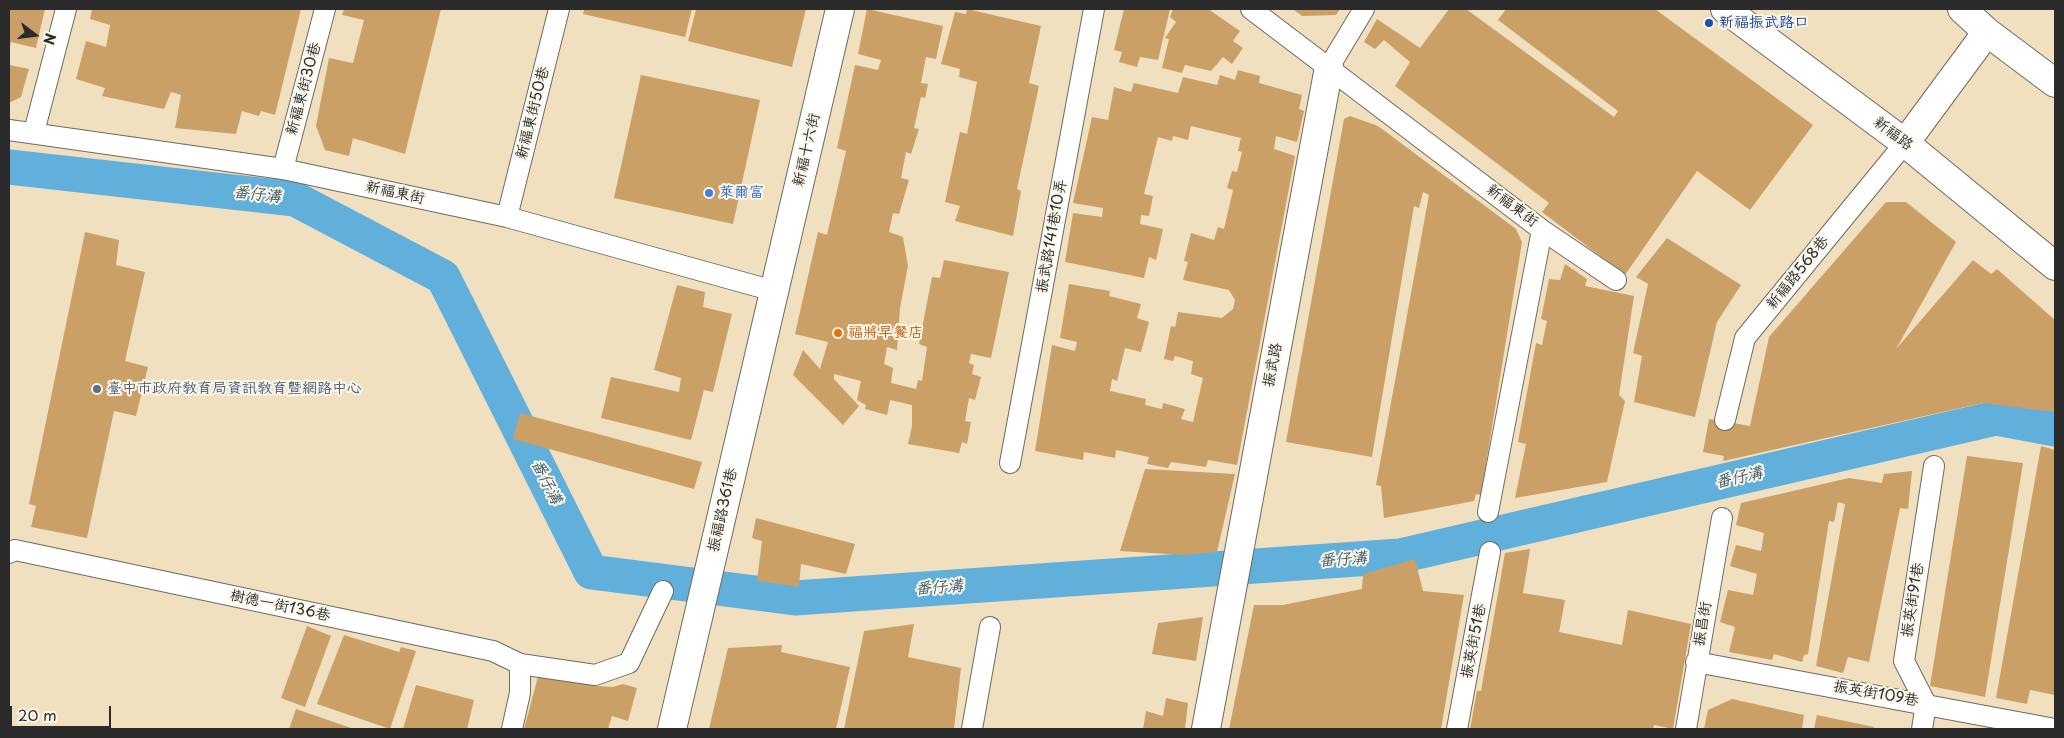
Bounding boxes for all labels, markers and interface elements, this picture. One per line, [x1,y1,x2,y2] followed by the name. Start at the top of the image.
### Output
[10,10,60,60] north arrow
[1719,14,1809,32] place label: 新福振武路口
[1703,17,1715,29] marker: 新福振武路口
[38,31,62,47] text: N
[283,40,325,138] street label: 新福東街30巷
[513,64,553,162] street label: 新福東街50巷
[790,111,824,189] street label: 新福十六街
[1870,113,1916,155] street label: 新福路
[364,178,426,208] street label: 新福東街
[1033,178,1071,294] street label: 振武路141巷10弄
[1483,181,1541,231] street label: 新福東街
[232,183,282,207] water label: 番仔溝
[719,184,764,202] place label: 萊爾富
[703,187,715,199] marker: 萊爾富
[1763,233,1833,313] street label: 新福路568巷
[848,324,923,342] place label: 福將早餐店
[832,327,844,339] marker: 福將早餐店
[1260,341,1286,389] street label: 振武路
[107,380,362,398] place label: 臺中市政府教育局資訊教育暨網路中心
[91,383,103,395] marker: 臺中市政府教育局資訊教育暨網路中心
[527,456,565,508] water label: 番仔溝
[1713,463,1765,493] water label: 番仔溝
[705,466,741,554] street label: 振福路361巷
[1318,549,1368,571] water label: 番仔溝
[1898,561,1928,639] street label: 振英街91巷
[914,577,964,599] water label: 番仔溝
[228,587,332,625] street label: 樹德一街136巷
[1690,600,1716,648] street label: 振昌街
[1458,602,1490,680] street label: 振英街51巷
[1832,678,1920,710] street label: 振英街109巷
[12,696,114,728] scale bar
[18,703,57,726] text: 20 m

